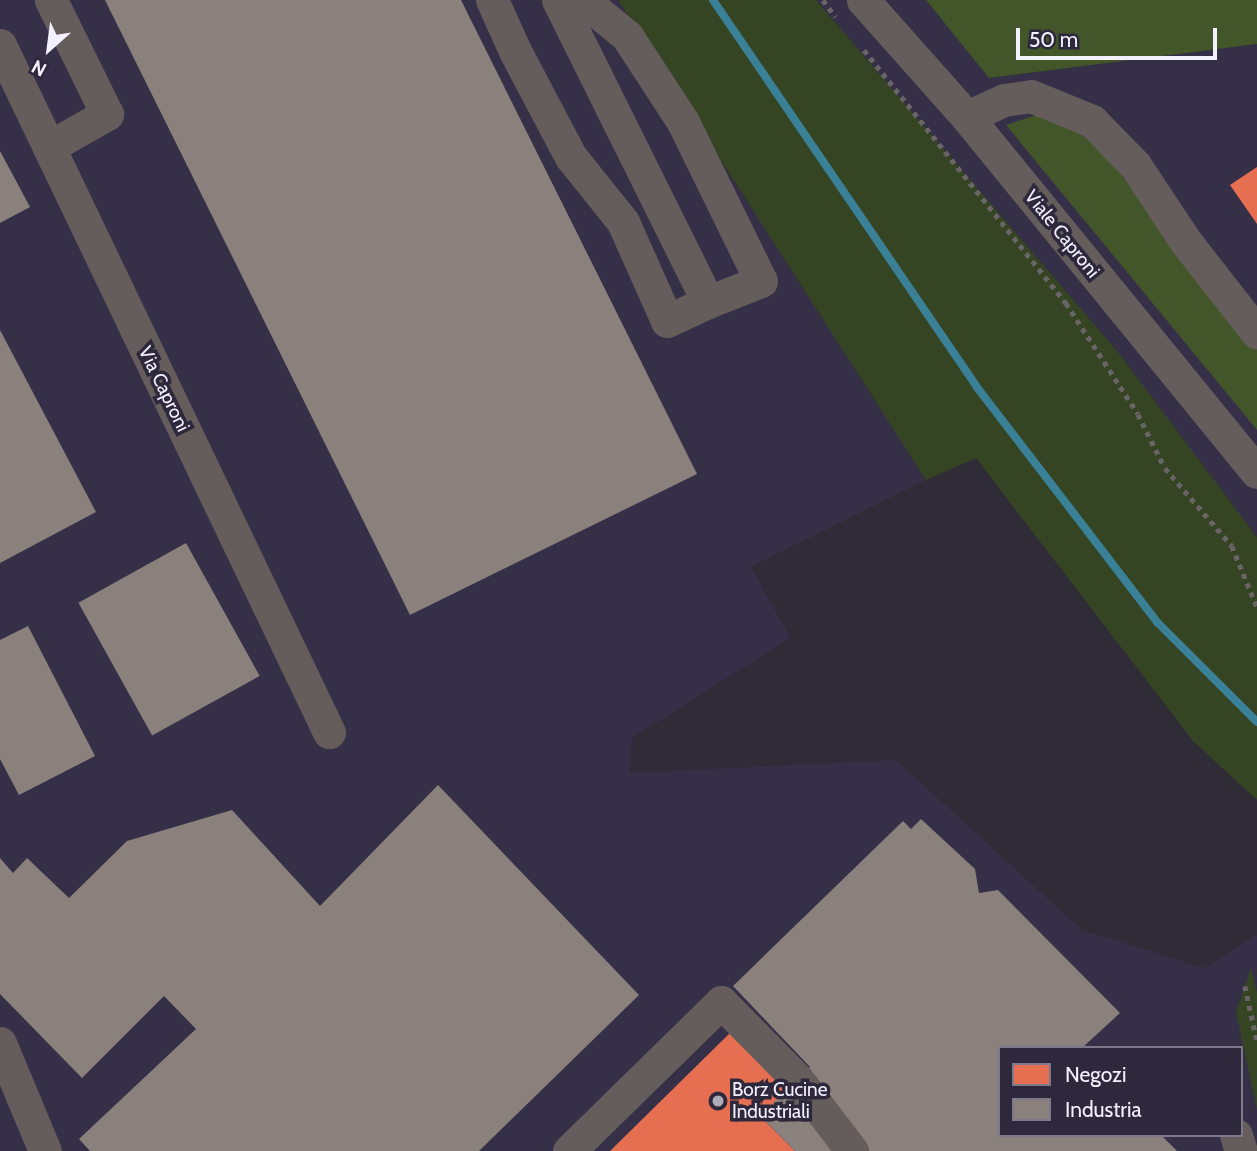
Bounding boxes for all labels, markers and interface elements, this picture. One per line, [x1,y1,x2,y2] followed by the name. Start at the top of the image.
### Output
[14,14,84,84] north arrow
[1019,14,1220,58] scale bar
[1029,27,1078,52] text: 50 m
[28,55,50,81] text: N
[1020,186,1104,282] street label: Viale Caproni
[134,343,194,435] street label: Via Caproni
[998,1046,1243,1137] legend
[1065,1062,1126,1087] text: Negozi
[732,1079,827,1123] place label: Borz Cucine Industriali
[710,1093,726,1109] marker: Borz Cucine Industriali
[1065,1097,1142,1122] text: Industria

